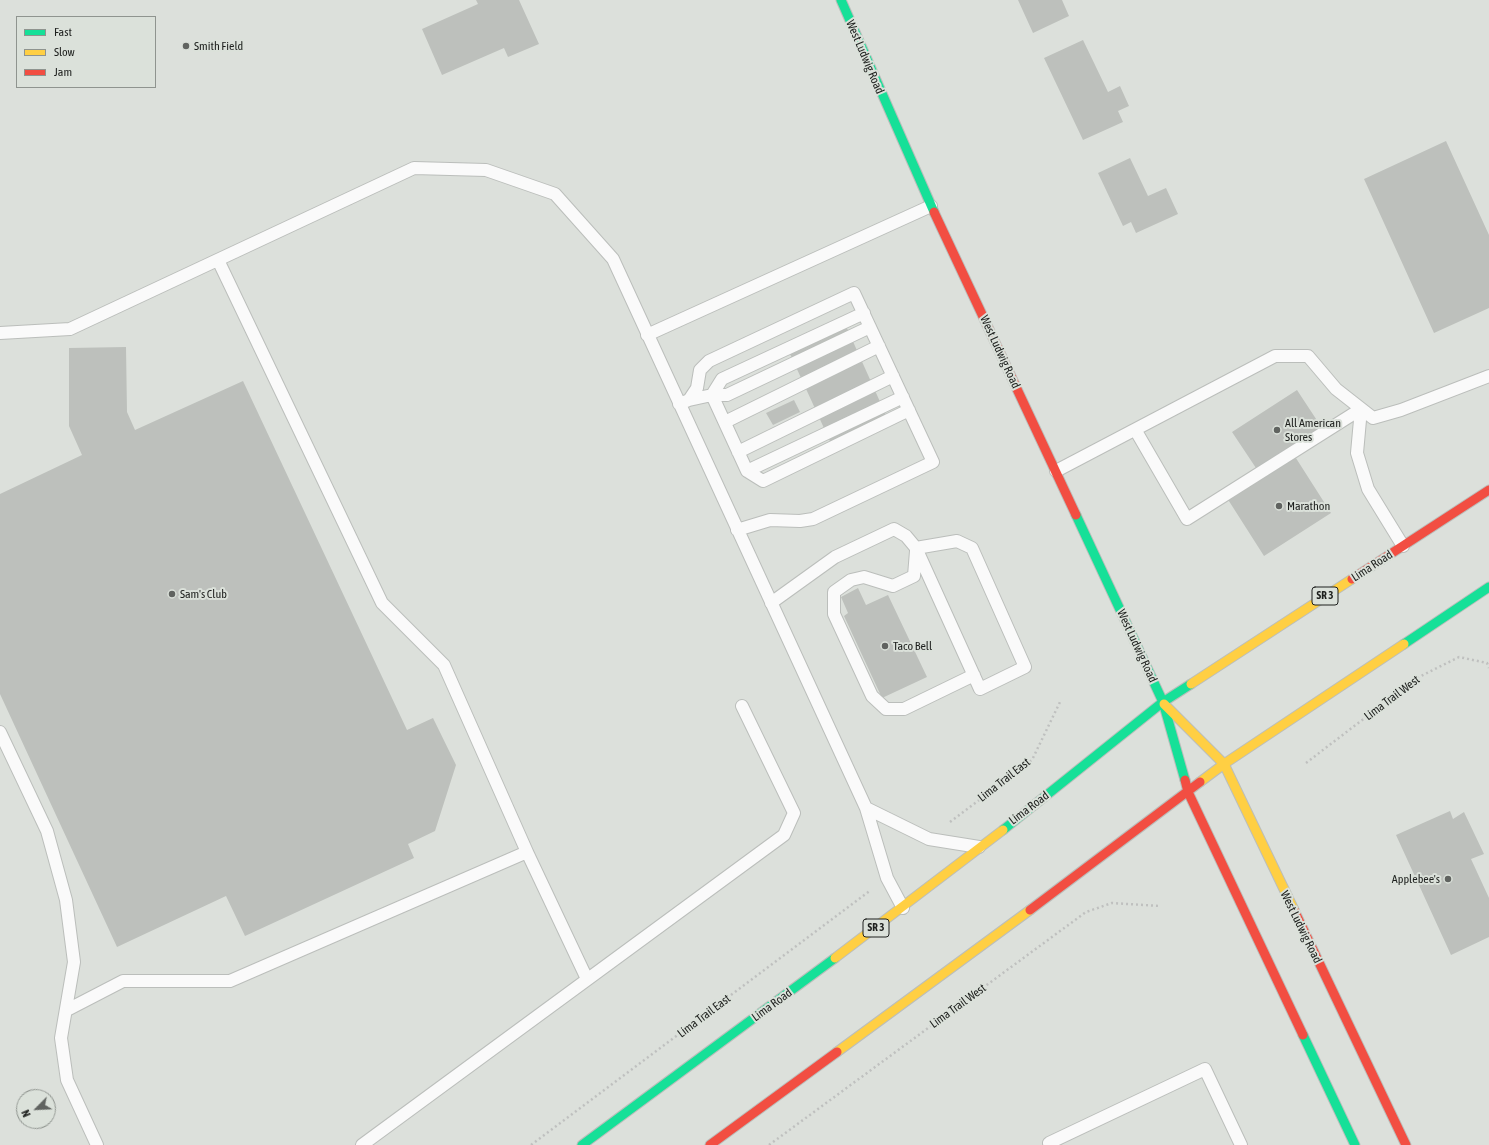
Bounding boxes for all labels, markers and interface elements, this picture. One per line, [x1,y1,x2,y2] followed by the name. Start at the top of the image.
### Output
[16,16,156,88] legend
[843,18,887,96] street label: West Ludwig Road
[54,25,72,39] text: Fast
[194,39,243,53] place label: Smith Field
[181,41,191,51] marker: Smith Field
[54,45,75,59] text: Slow
[54,65,72,79] text: Jam
[977,313,1023,391] street label: West Ludwig Road
[1285,416,1341,444] place label: All American Stores
[1272,425,1282,435] marker: All American Stores
[1287,499,1330,513] place label: Marathon
[1274,501,1284,511] marker: Marathon
[1349,547,1395,585] street label: Lima Road
[180,587,227,601] place label: Sam's Club
[1312,587,1338,605] road number: SR 3
[167,589,177,599] marker: Sam's Club
[1114,607,1160,685] street label: West Ludwig Road
[893,639,932,653] place label: Taco Bell
[880,641,890,651] marker: Taco Bell
[1361,672,1423,724] street label: Lima Trail West
[975,755,1033,805] street label: Lima Trail East
[1006,788,1052,828] street label: Lima Road
[1392,872,1440,886] place label: Applebee's
[1443,874,1453,884] marker: Applebee's
[1277,888,1325,966] street label: West Ludwig Road
[863,919,889,937] road number: SR 3
[927,981,989,1031] street label: Lima Trail West
[749,986,795,1024] street label: Lima Road
[675,991,733,1041] street label: Lima Trail East
[16,1089,56,1129] north arrow
[19,1108,33,1119] text: N

